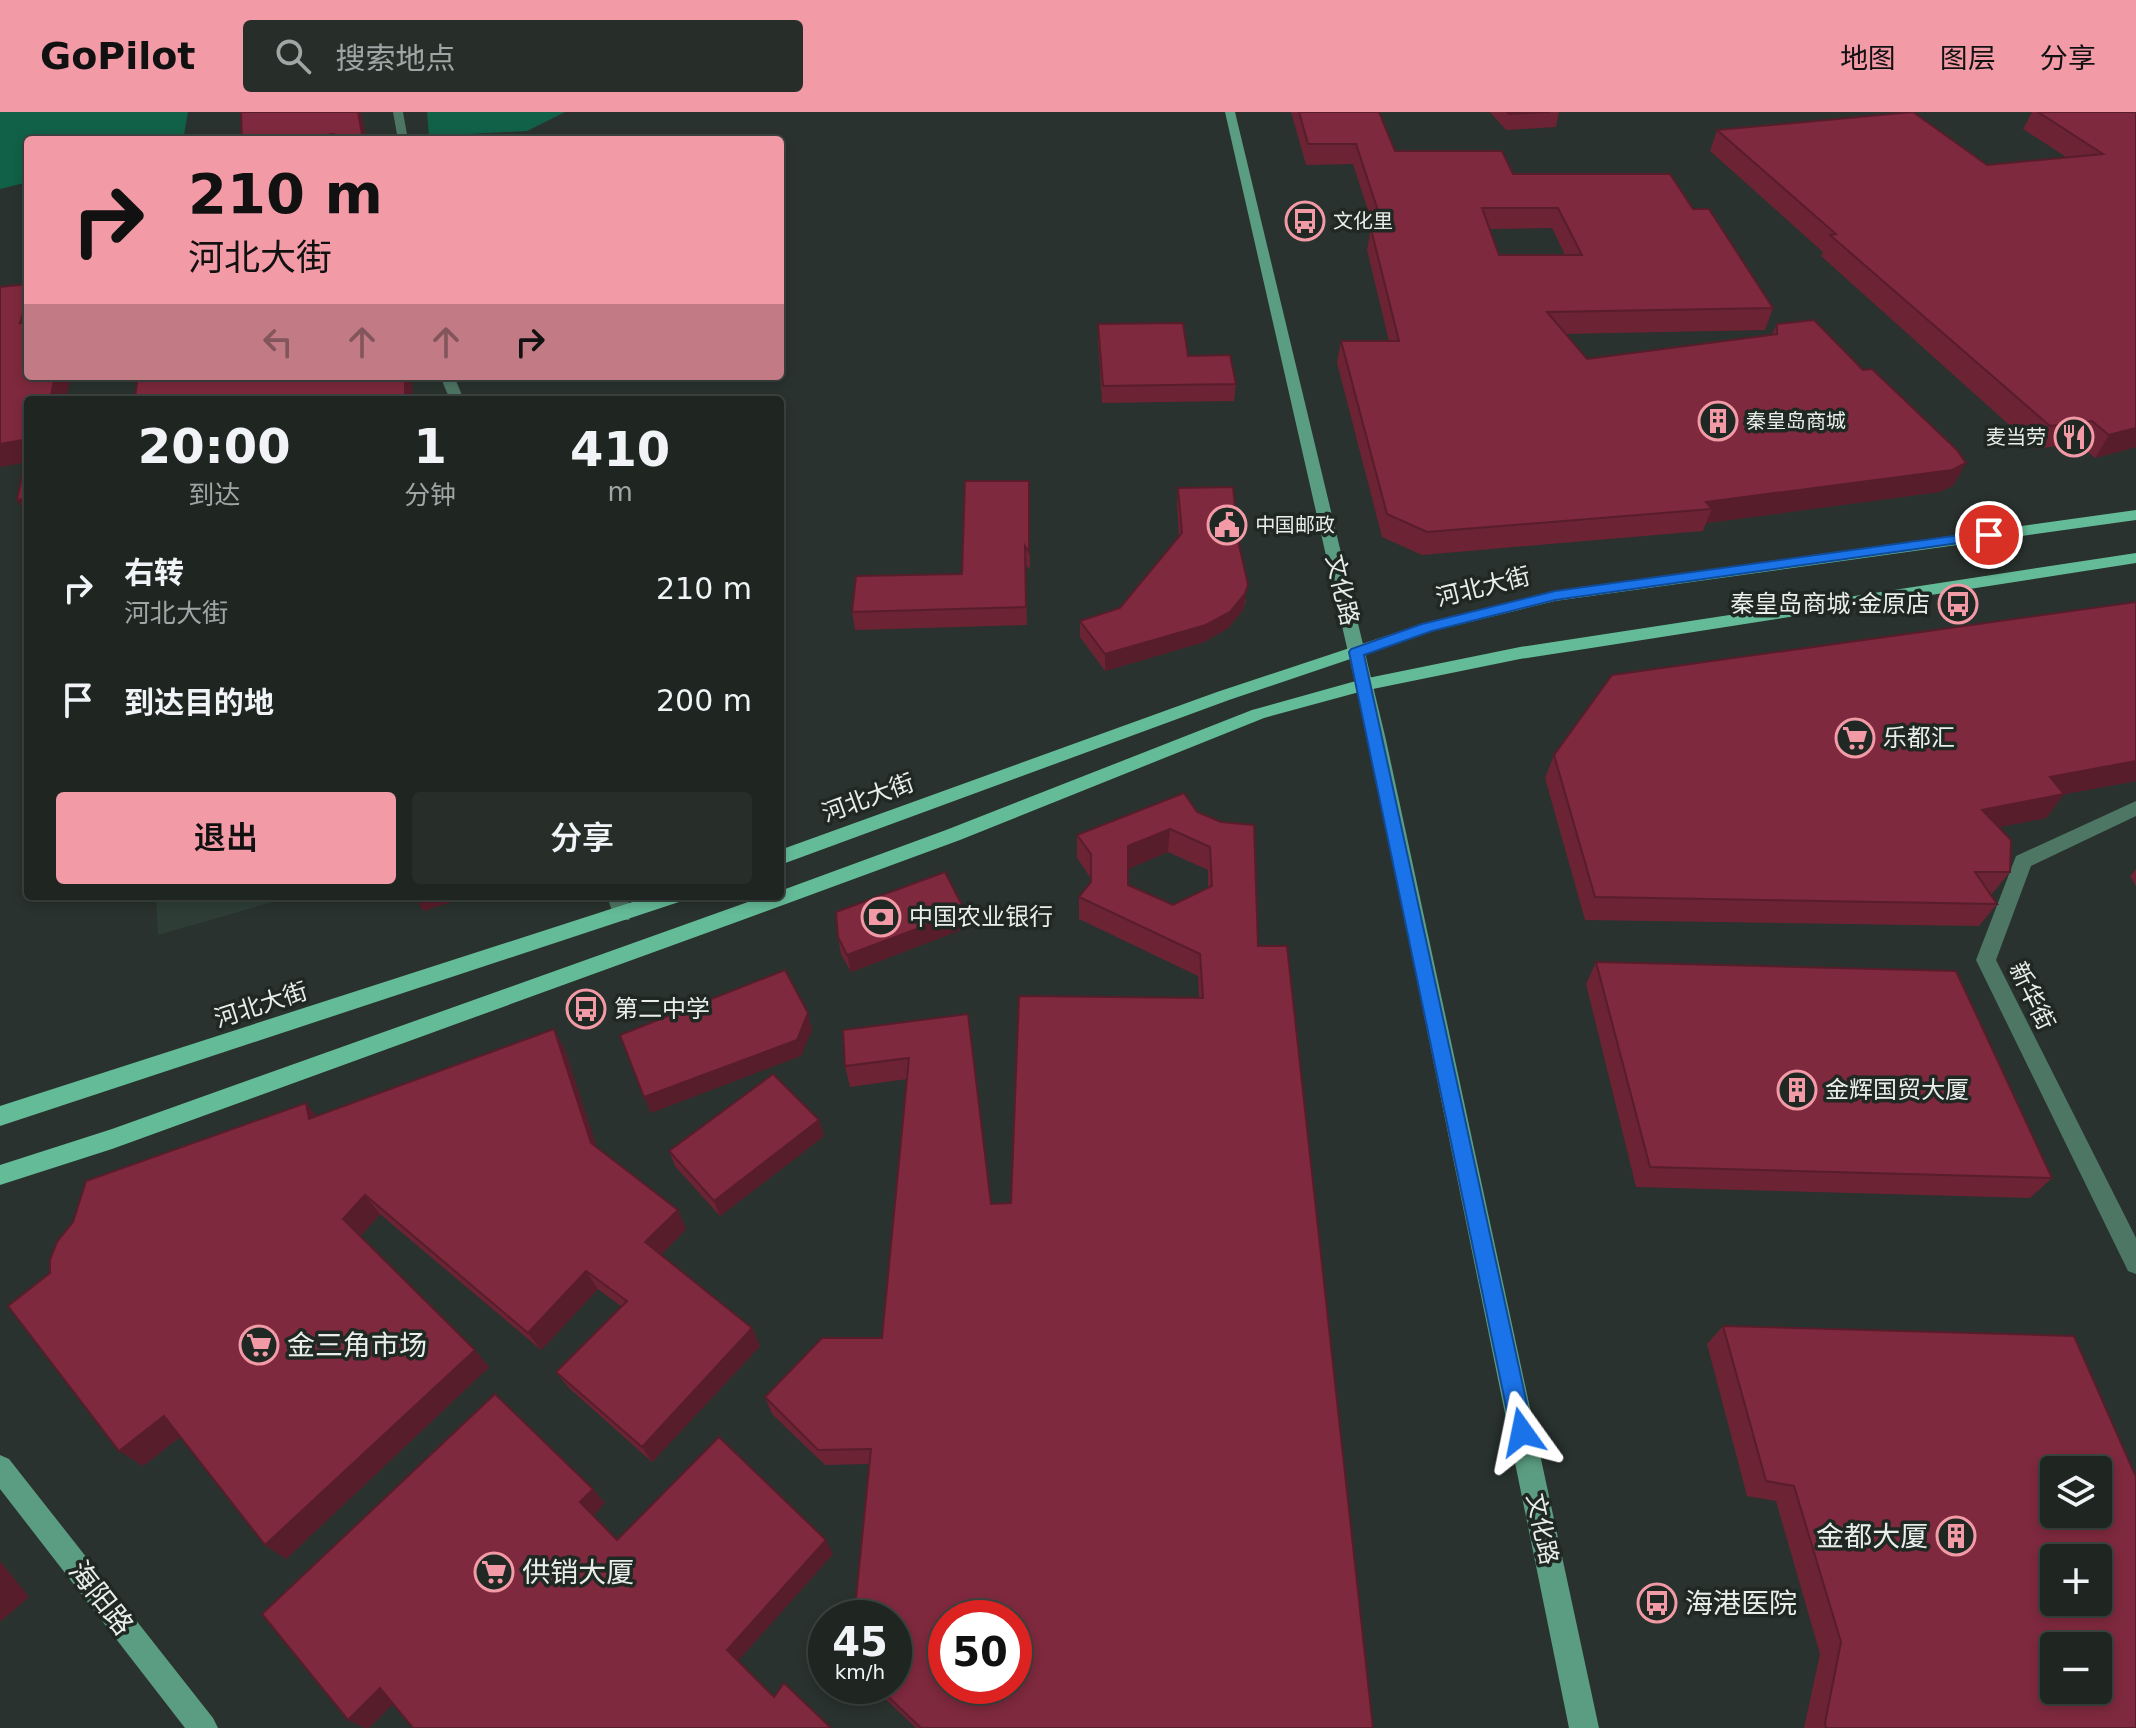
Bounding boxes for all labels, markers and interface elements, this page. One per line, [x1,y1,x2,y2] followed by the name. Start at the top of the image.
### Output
[243,20,803,92] search box
[40,34,195,78] text: GoPilot
[271,34,315,78] icon: search
[335,41,455,76] text: 搜索地点
[1840,42,1896,75] text: 地图
[1940,42,1996,75] text: 图层
[2040,42,2096,75] text: 分享
[188,161,383,226] text: 210 m
[56,168,160,272] icon: right
[1284,200,1326,242] bus stop icon: 文化里
[1333,209,1393,233] place label: 文化里
[188,237,332,278] text: 河北大街
[256,320,300,364] icon: left
[340,320,384,364] icon: ahead
[424,320,468,364] icon: ahead
[508,320,552,364] icon: right
[1697,400,1739,442] building icon: 秦皇岛商城
[1746,409,1846,433] place label: 秦皇岛商城
[2053,416,2095,458] restaurant icon: 麦当劳
[138,418,291,474] text: 20:00
[414,418,447,474] text: 1
[570,421,670,477] text: 410
[1986,425,2046,449] place label: 麦当劳
[607,477,633,507] text: m
[188,480,240,510] text: 到达
[404,480,456,510] text: 分钟
[1955,501,2023,569] pin
[1206,504,1248,546] public building icon: 中国邮政
[1255,513,1335,537] place label: 中国邮政
[1967,513,2011,557] icon: arrive
[1320,552,1364,628] street label: 文化路
[124,555,184,590] text: 右转
[1433,562,1533,612] street label: 河北大街
[56,566,100,610] icon: right
[656,571,752,606] text: 210 m
[1937,583,1979,625] bus stop icon: 秦皇岛商城·金原店
[1730,590,1930,618] place label: 秦皇岛商城·金原店
[124,598,228,628] text: 河北大街
[56,678,100,722] icon: arrive
[656,683,752,718] text: 200 m
[124,685,274,720] text: 到达目的地
[1834,717,1876,759] supermarket icon: 乐都汇
[1883,724,1955,752] place label: 乐都汇
[818,768,918,828] street label: 河北大街
[56,792,396,884] button: 退出
[412,792,752,884] button: 分享
[860,896,902,938] bank icon: 中国农业银行
[909,903,1053,931] place label: 中国农业银行
[2004,958,2060,1034] street label: 新华街
[211,977,311,1033] street label: 河北大街
[565,988,607,1030] bus stop icon: 第二中学
[614,995,710,1023] place label: 第二中学
[1776,1069,1818,1111] building icon: 金辉国贸大厦
[1825,1076,1969,1104] place label: 金辉国贸大厦
[238,1324,280,1366] supermarket icon: 金三角市场
[287,1329,427,1362] place label: 金三角市场
[1480,1390,1564,1474] position arrow
[2040,1456,2112,1704] map controls
[2040,1456,2112,1528] button: layers
[1521,1491,1563,1567] street label: 文化路
[1935,1515,1977,1557] building icon: 金都大厦
[1816,1520,1928,1553] place label: 金都大厦
[2040,1544,2112,1616] button: +
[473,1551,515,1593] supermarket icon: 供销大厦
[62,1555,140,1641] street label: 海阳路
[522,1556,634,1589] place label: 供销大厦
[1636,1582,1678,1624] bus stop icon: 海港医院
[1685,1587,1797,1620] place label: 海港医院
[928,1600,1032,1704] speed limit sign: 50
[832,1619,888,1665] text: 45
[2040,1632,2112,1704] button: −
[835,1660,885,1684] text: km/h

